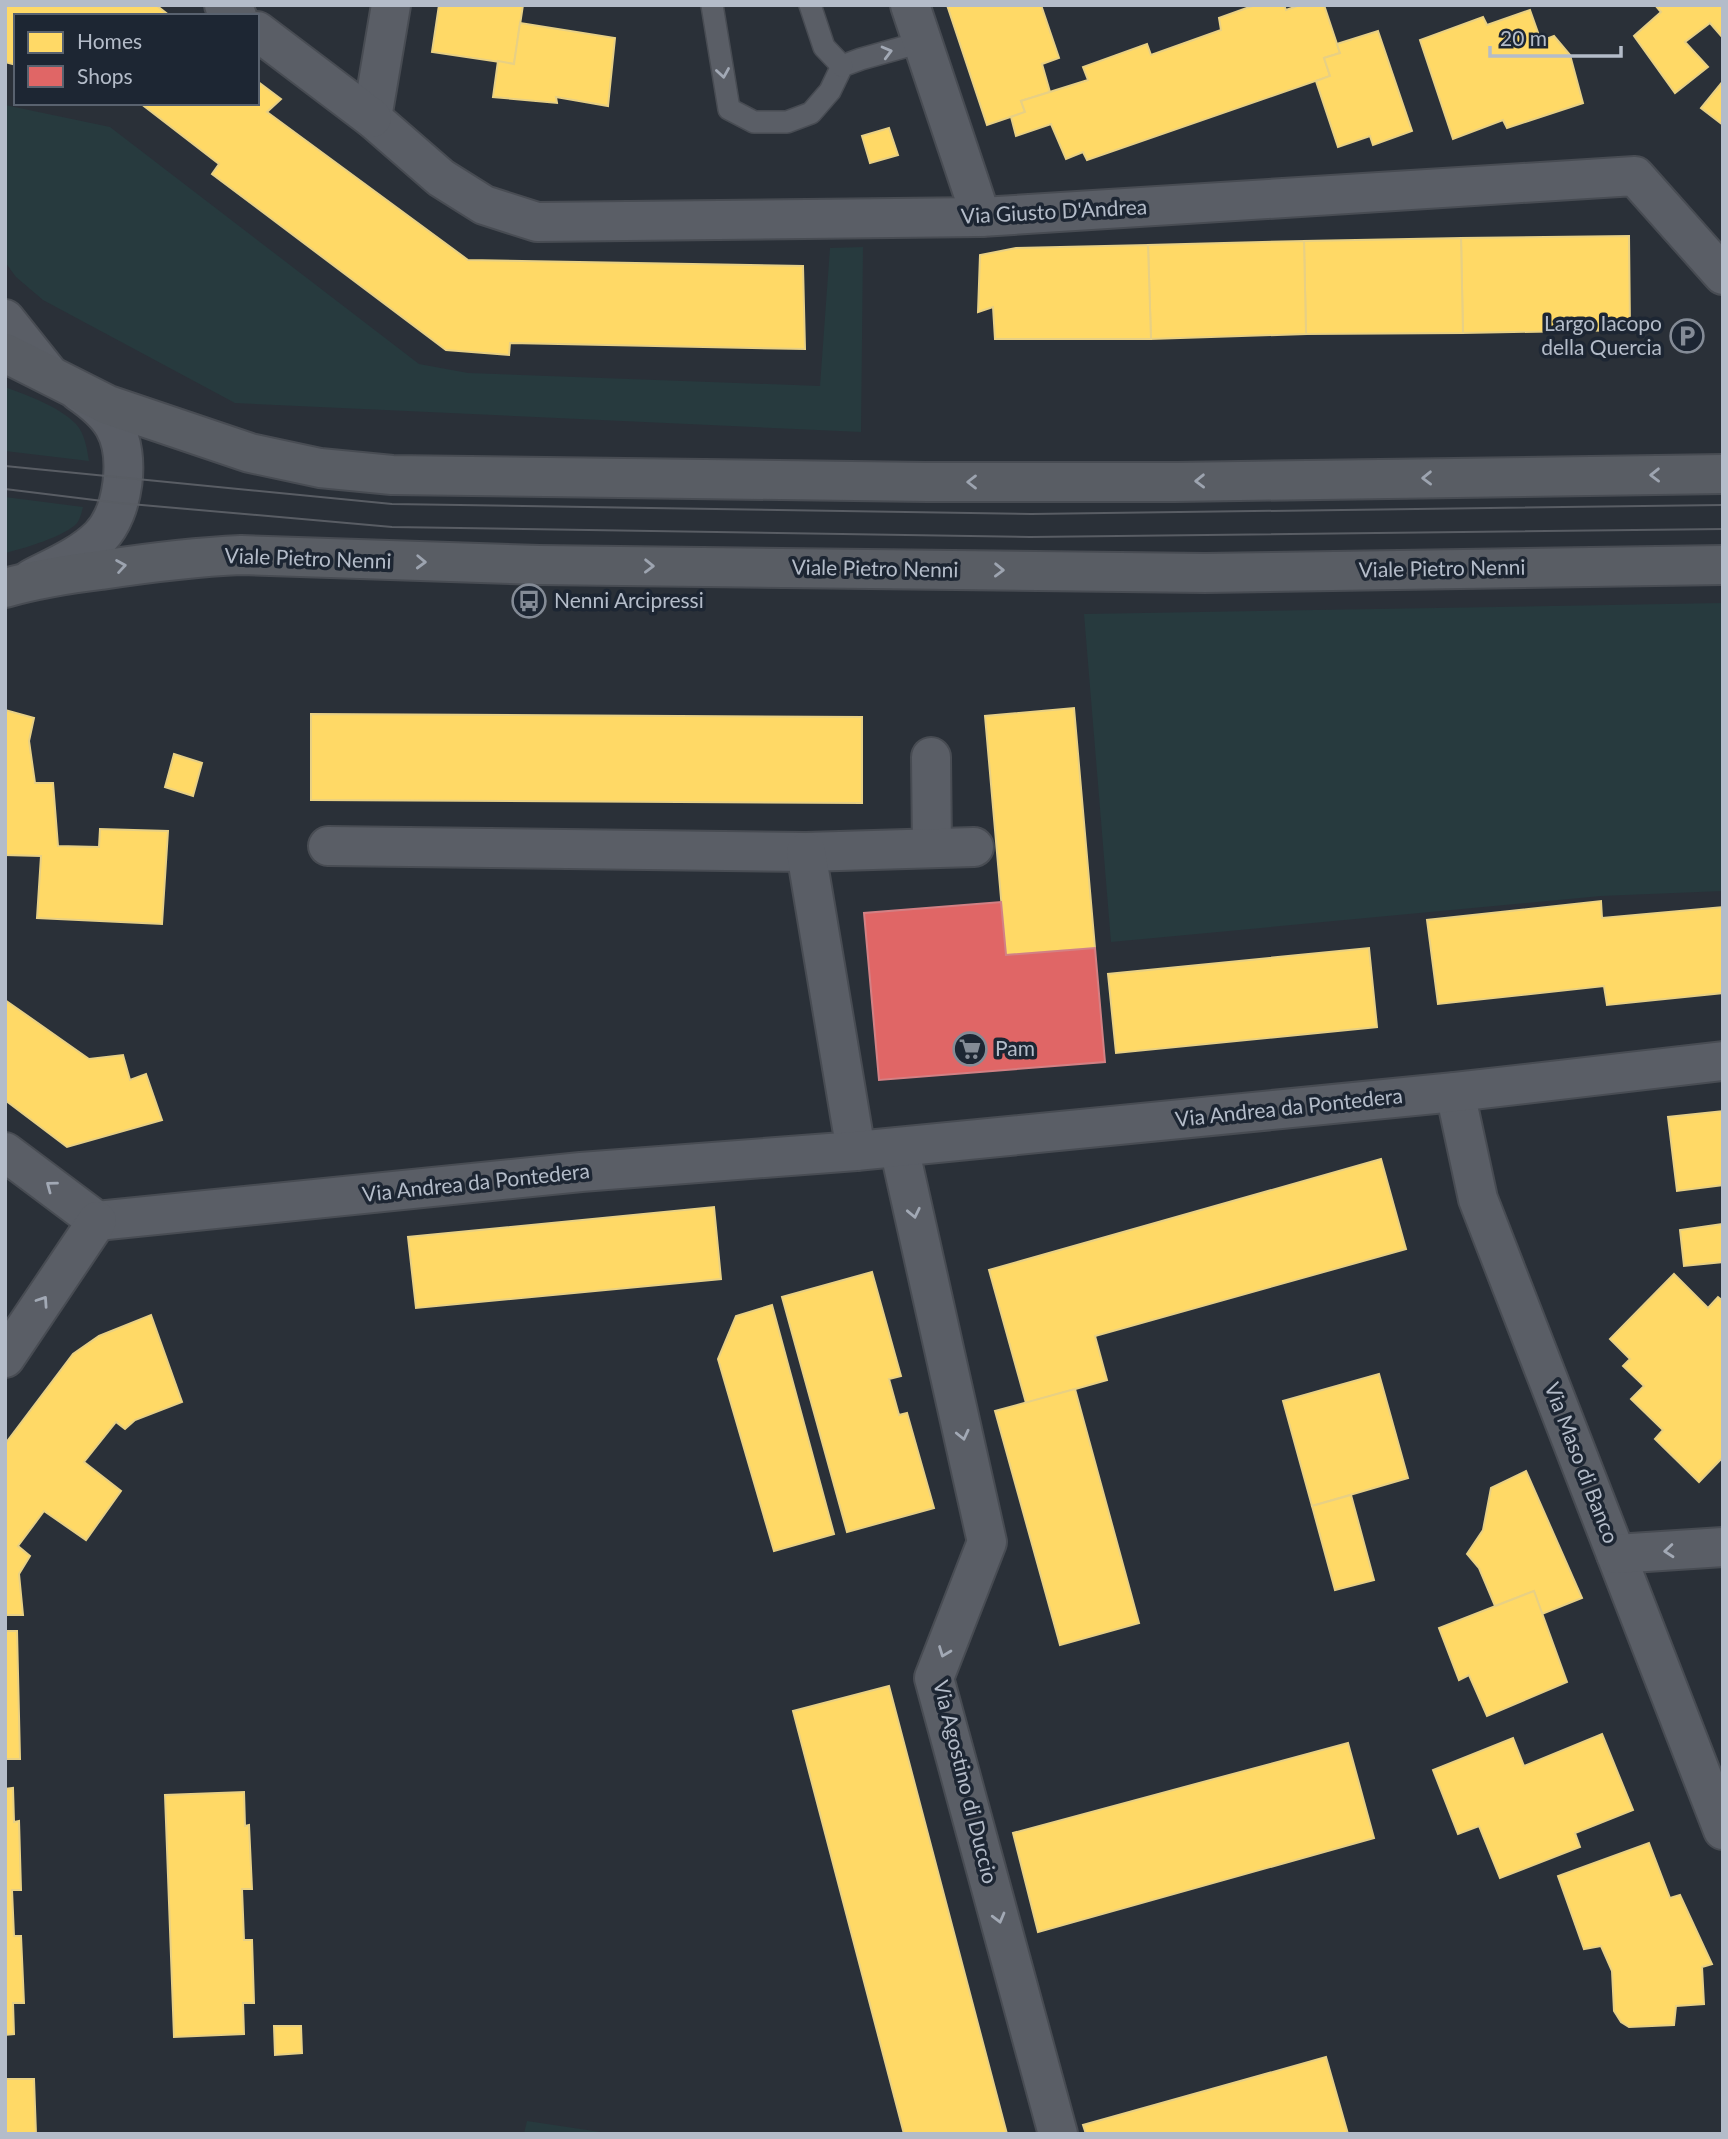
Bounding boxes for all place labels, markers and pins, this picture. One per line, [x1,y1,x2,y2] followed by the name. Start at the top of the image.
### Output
[1541,310,1662,359] place label: Largo Iacopo della Quercia
[1668,317,1706,355] parking icon: Largo Iacopo della Quercia
[510,582,548,620] bus stop icon: Nenni Arcipressi
[554,587,704,612] place label: Nenni Arcipressi
[951,1030,989,1068] supermarket icon: Pam
[995,1035,1035,1060] place label: Pam

